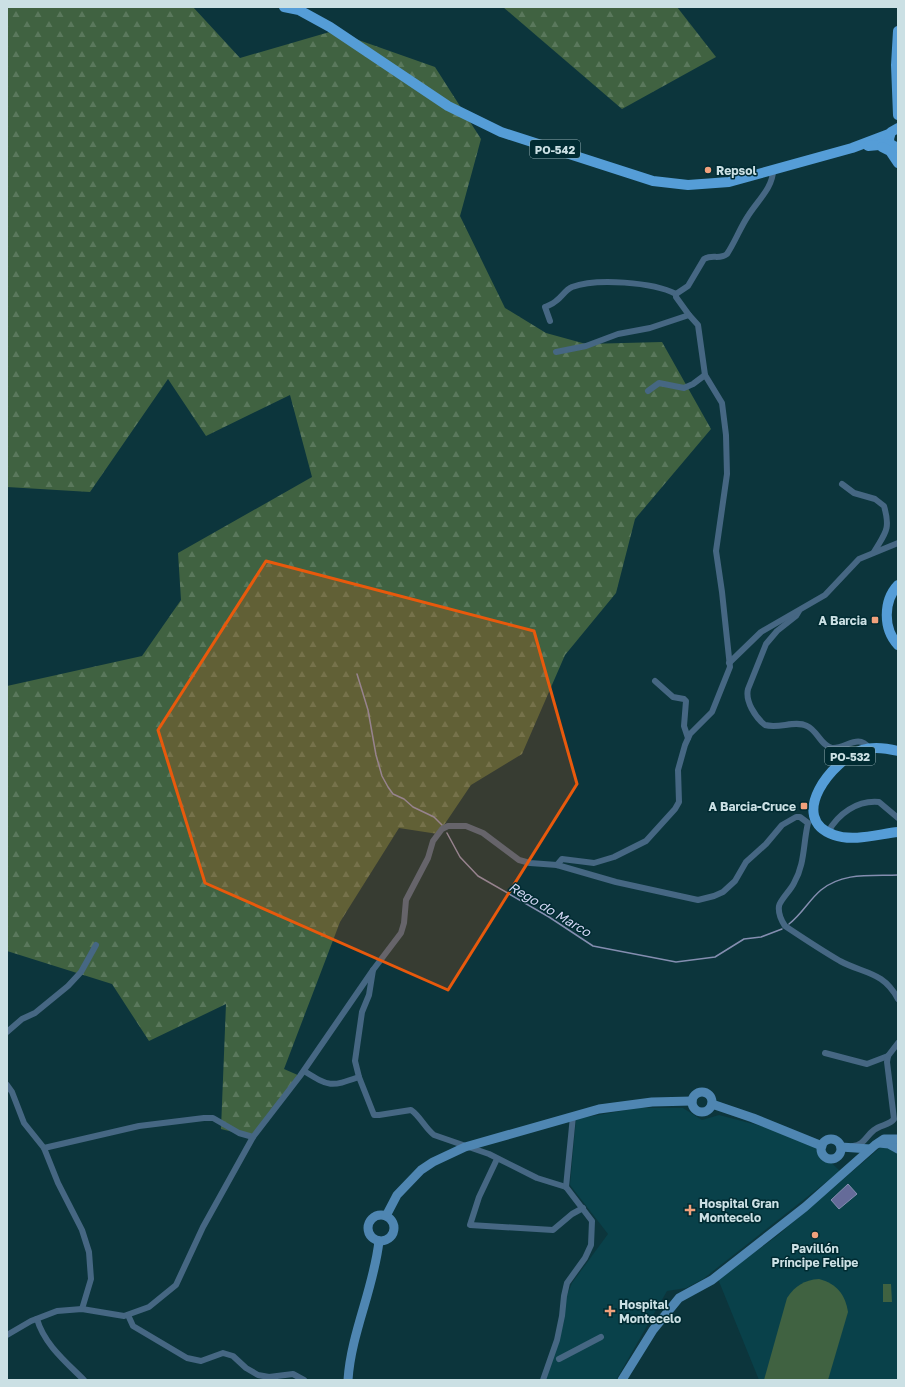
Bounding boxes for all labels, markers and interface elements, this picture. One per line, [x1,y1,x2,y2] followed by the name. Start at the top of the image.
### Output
[530,140,580,158] road number: PO-542
[716,163,757,178] place label: Repsol
[703,165,713,175] marker: Repsol
[818,613,867,628] place label: A Barcia
[870,615,880,625] marker: A Barcia
[825,747,875,765] road number: PO-532
[709,799,796,814] place label: A Barcia-Cruce
[799,801,809,811] marker: A Barcia-Cruce
[506,878,595,940] water label: Rego do Marco
[699,1196,779,1225] place label: Hospital Gran Montecelo
[684,1204,696,1216] marker: Hospital Gran Montecelo
[810,1230,820,1240] marker: Pavillón Príncipe Felipe
[772,1241,858,1270] place label: Pavillón Príncipe Felipe
[619,1297,681,1326] place label: Hospital Montecelo
[604,1305,616,1317] marker: Hospital Montecelo

